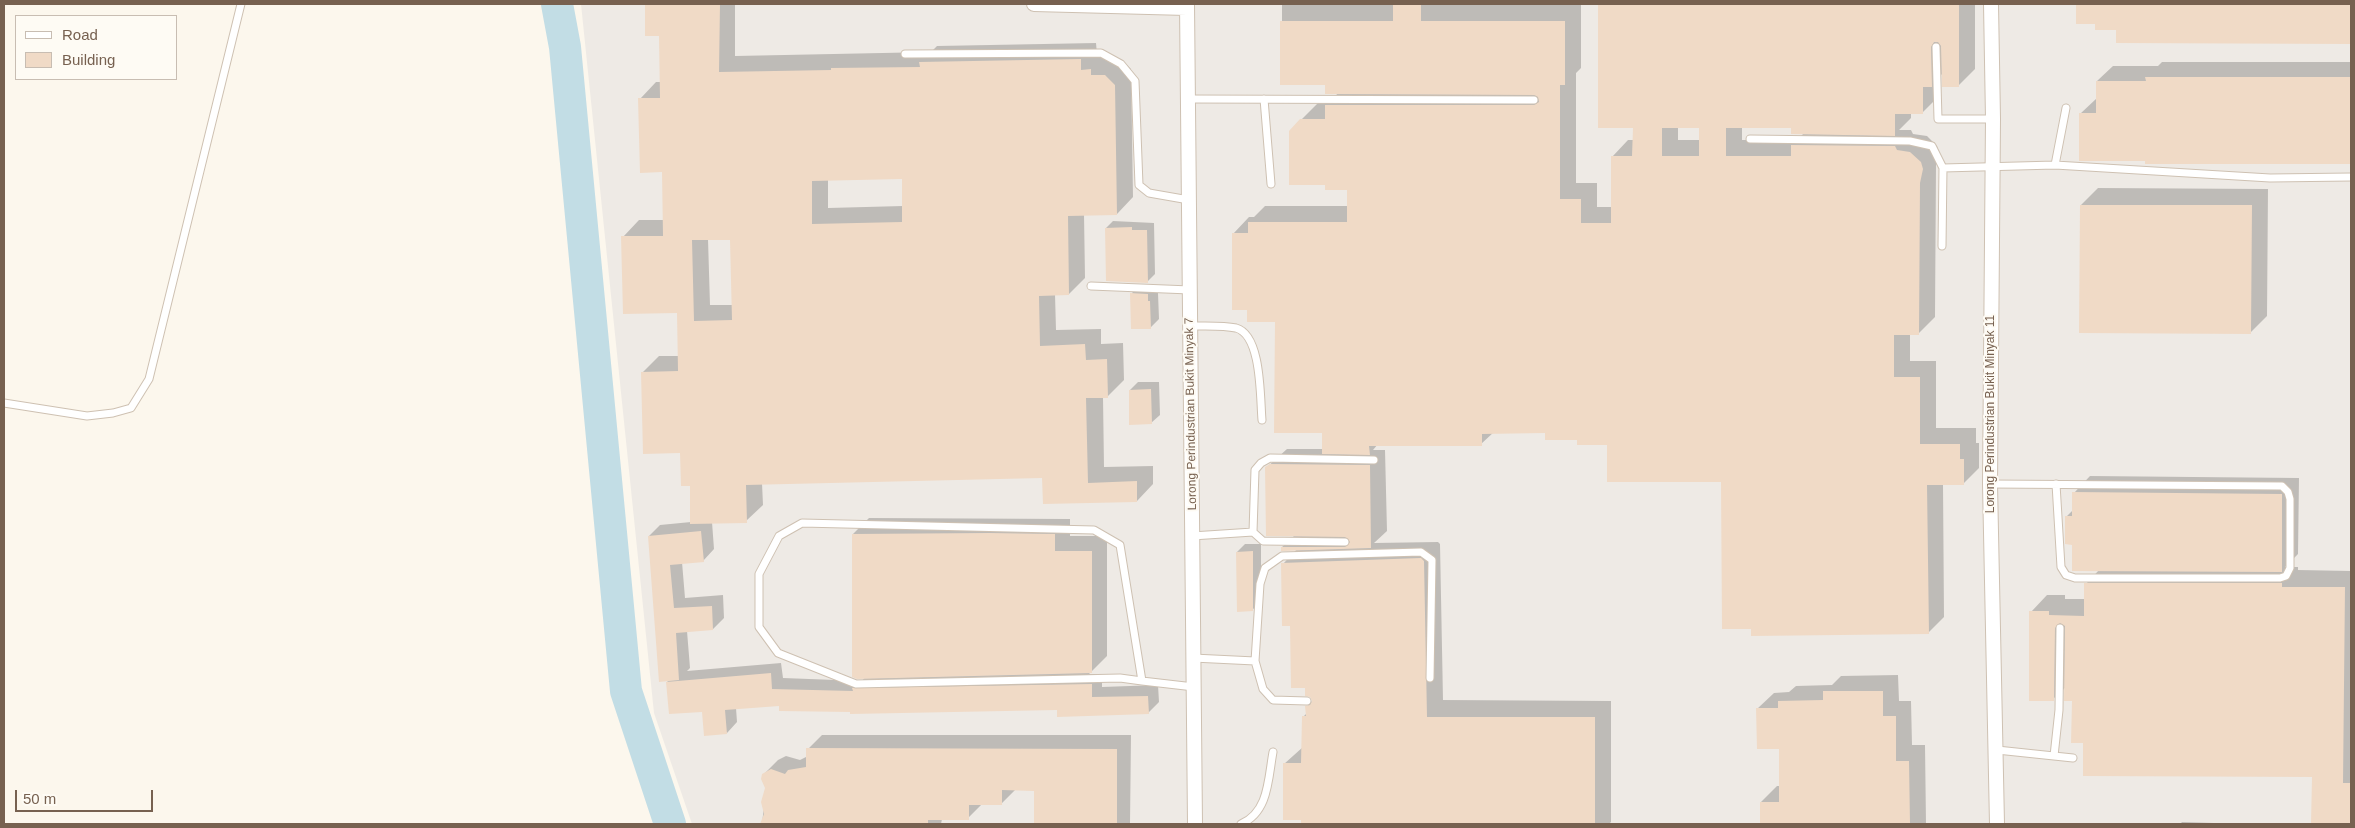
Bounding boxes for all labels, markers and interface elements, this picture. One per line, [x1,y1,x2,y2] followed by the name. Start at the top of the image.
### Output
[15,15,178,80] legend
[62,26,98,43] text: Road
[62,51,115,68] text: Building
[1984,315,1998,513] street label: Lorong Perindustrian Bukit Minyak 11
[1182,318,1200,510] street label: Lorong Perindustrian Bukit Minyak 7
[18,780,155,812] scale bar
[23,790,56,807] text: 50 m

